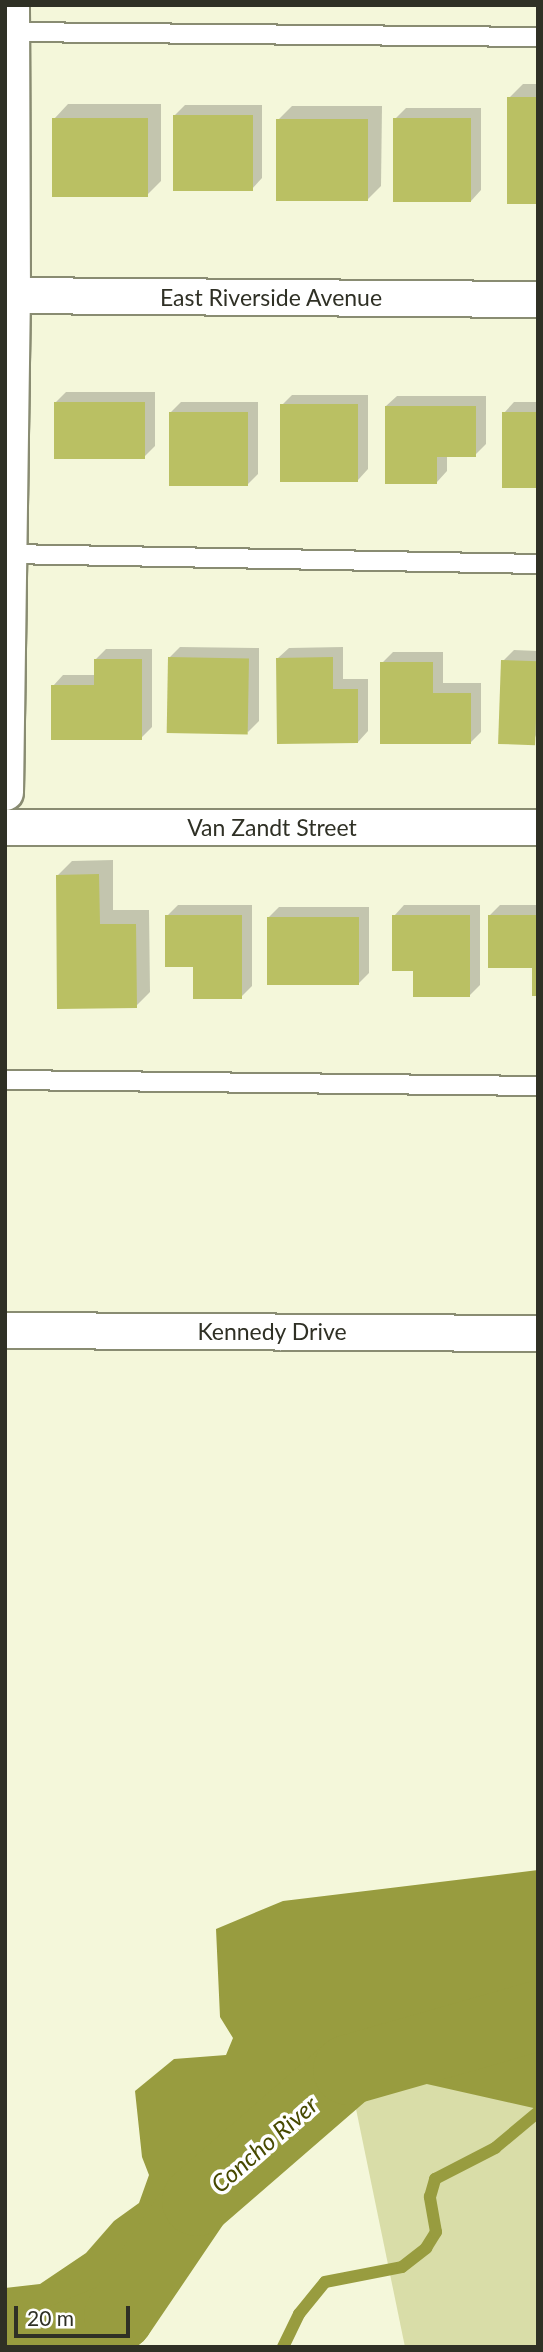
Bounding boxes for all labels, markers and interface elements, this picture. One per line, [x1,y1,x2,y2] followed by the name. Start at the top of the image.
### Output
[160,283,382,311] street label: East Riverside Avenue
[187,813,357,841] street label: Van Zandt Street
[197,1317,347,1345] street label: Kennedy Drive
[205,2090,323,2198] water label: Concho River
[18,2292,133,2336] scale bar
[27,2305,74,2330] text: 20 m

